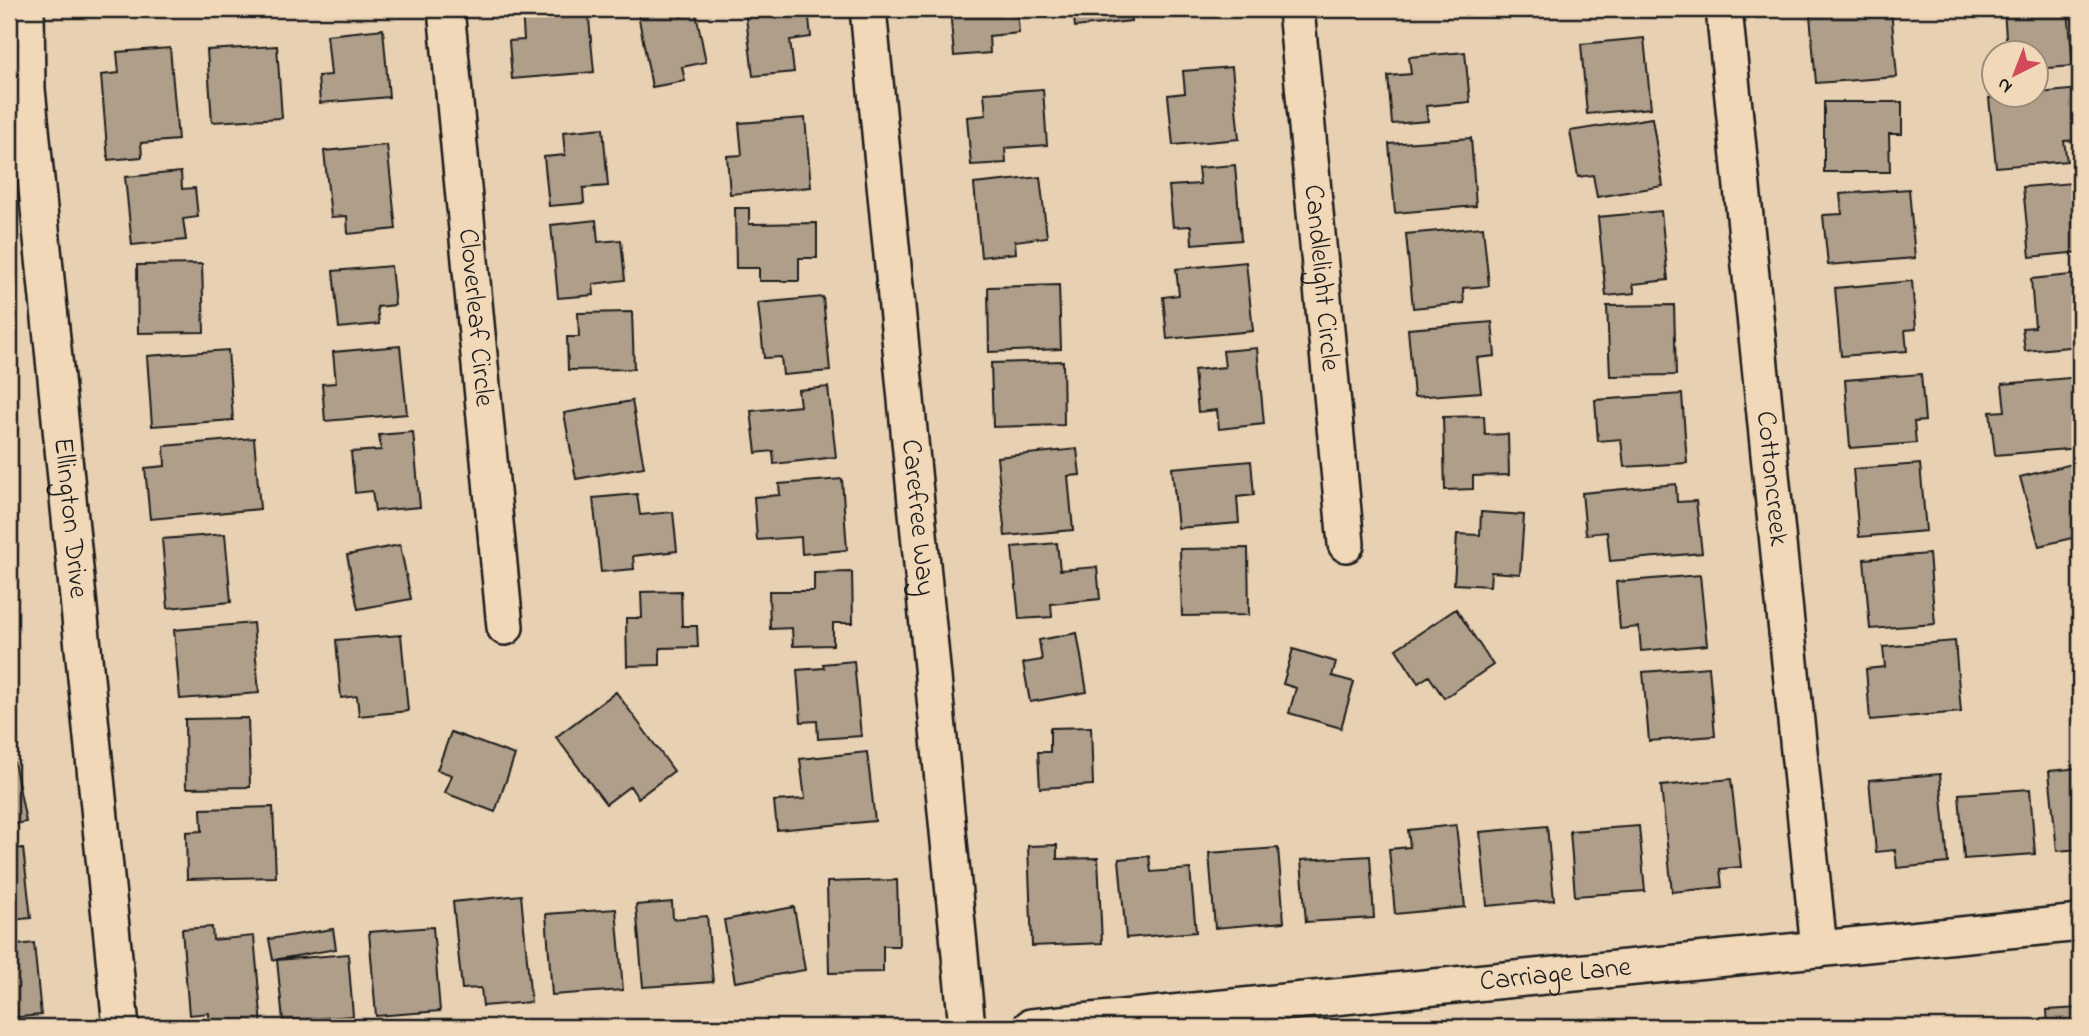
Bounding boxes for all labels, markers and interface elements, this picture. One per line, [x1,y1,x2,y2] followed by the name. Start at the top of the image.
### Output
[1980,38,2050,108] north arrow
[1991,70,2019,99] text: N
[1292,183,1350,373] street label: Candlelight Circle
[447,227,504,409] street label: Cloverleaf Circle
[1744,409,1799,549] street label: Cottoncreek
[42,436,98,601] street label: Ellington Drive
[889,437,945,598] street label: Carefree Way
[1478,947,1634,1003] street label: Carriage Lane

